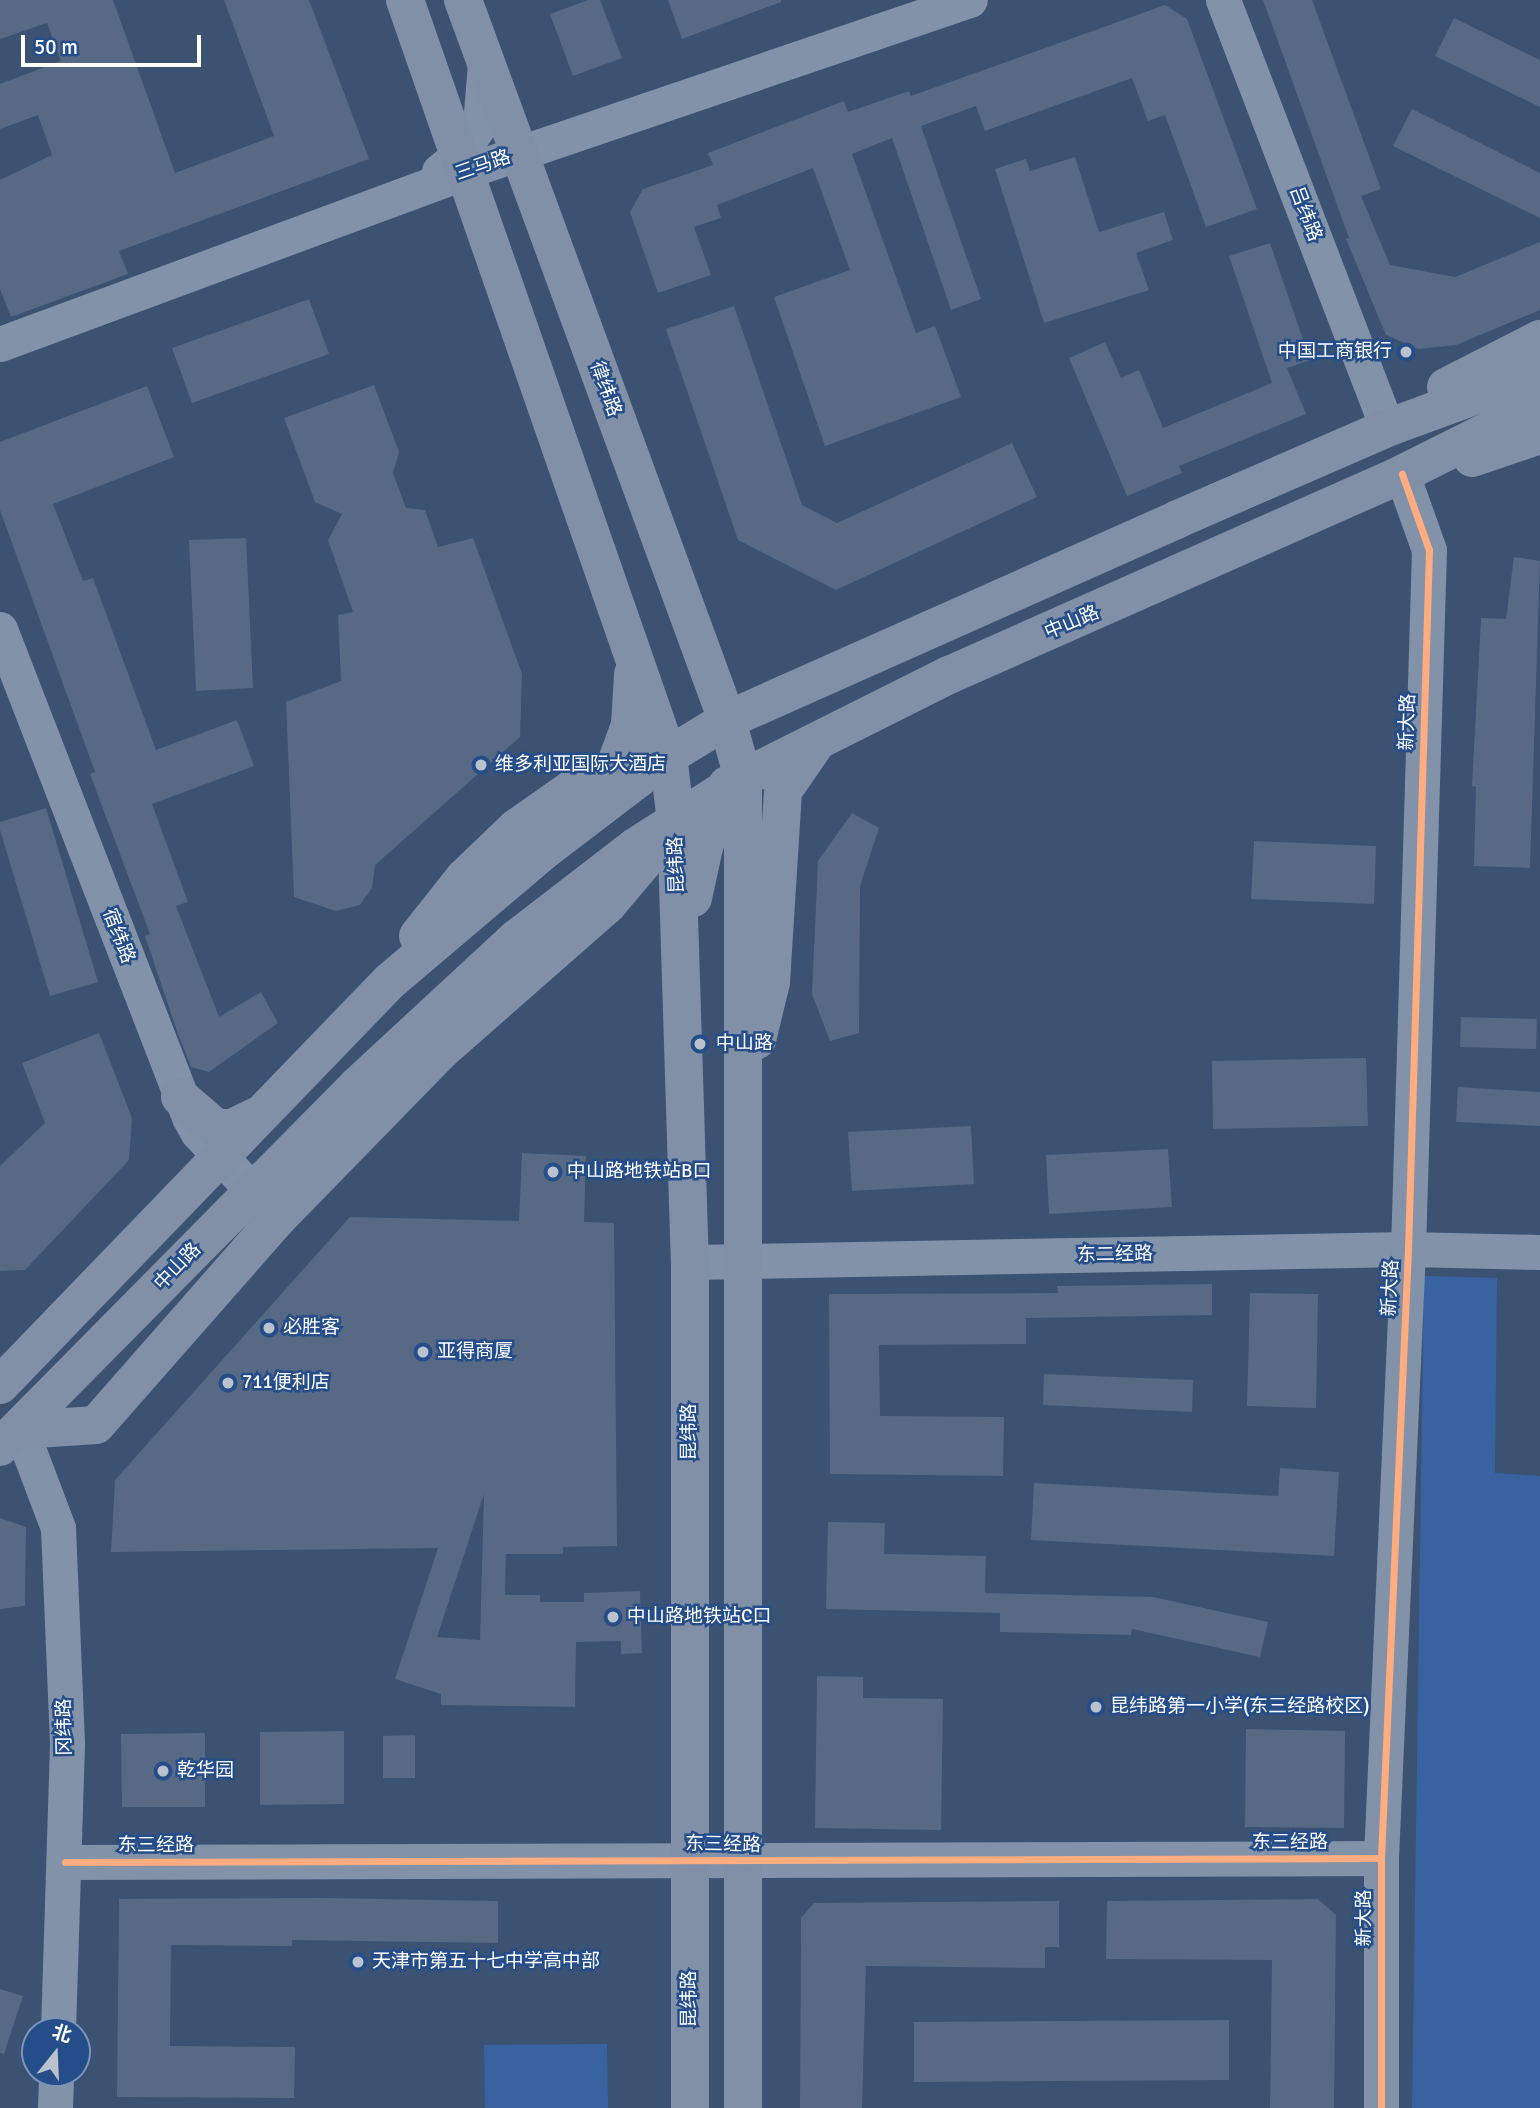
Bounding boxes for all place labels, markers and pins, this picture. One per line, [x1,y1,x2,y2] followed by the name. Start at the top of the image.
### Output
[1278,341,1392,363] place label: 中国工商银行
[1398,344,1414,360] marker: 中国工商银行
[495,754,666,776] place label: 维多利亚国际大酒店
[473,757,489,773] marker: 维多利亚国际大酒店
[716,1033,773,1055] place label: 中山路
[690,1034,710,1054] marker: 中山路
[567,1161,711,1183] place label: 中山路地铁站B口
[545,1164,561,1180] marker: 中山路地铁站B口
[283,1317,340,1339] place label: 必胜客
[261,1320,277,1336] marker: 必胜客
[437,1341,513,1363] place label: 亚得商厦
[415,1344,431,1360] marker: 亚得商厦
[242,1372,330,1394] place label: 711便利店
[220,1375,236,1391] marker: 711便利店
[627,1606,771,1628] place label: 中山路地铁站C口
[605,1609,621,1625] marker: 中山路地铁站C口
[1110,1696,1370,1718] place label: 昆纬路第一小学(东三经路校区)
[1088,1699,1104,1715] marker: 昆纬路第一小学(东三经路校区)
[177,1760,234,1782] place label: 乾华园
[155,1763,171,1779] marker: 乾华园
[372,1951,600,1973] place label: 天津市第五十七中学高中部
[350,1954,366,1970] marker: 天津市第五十七中学高中部

